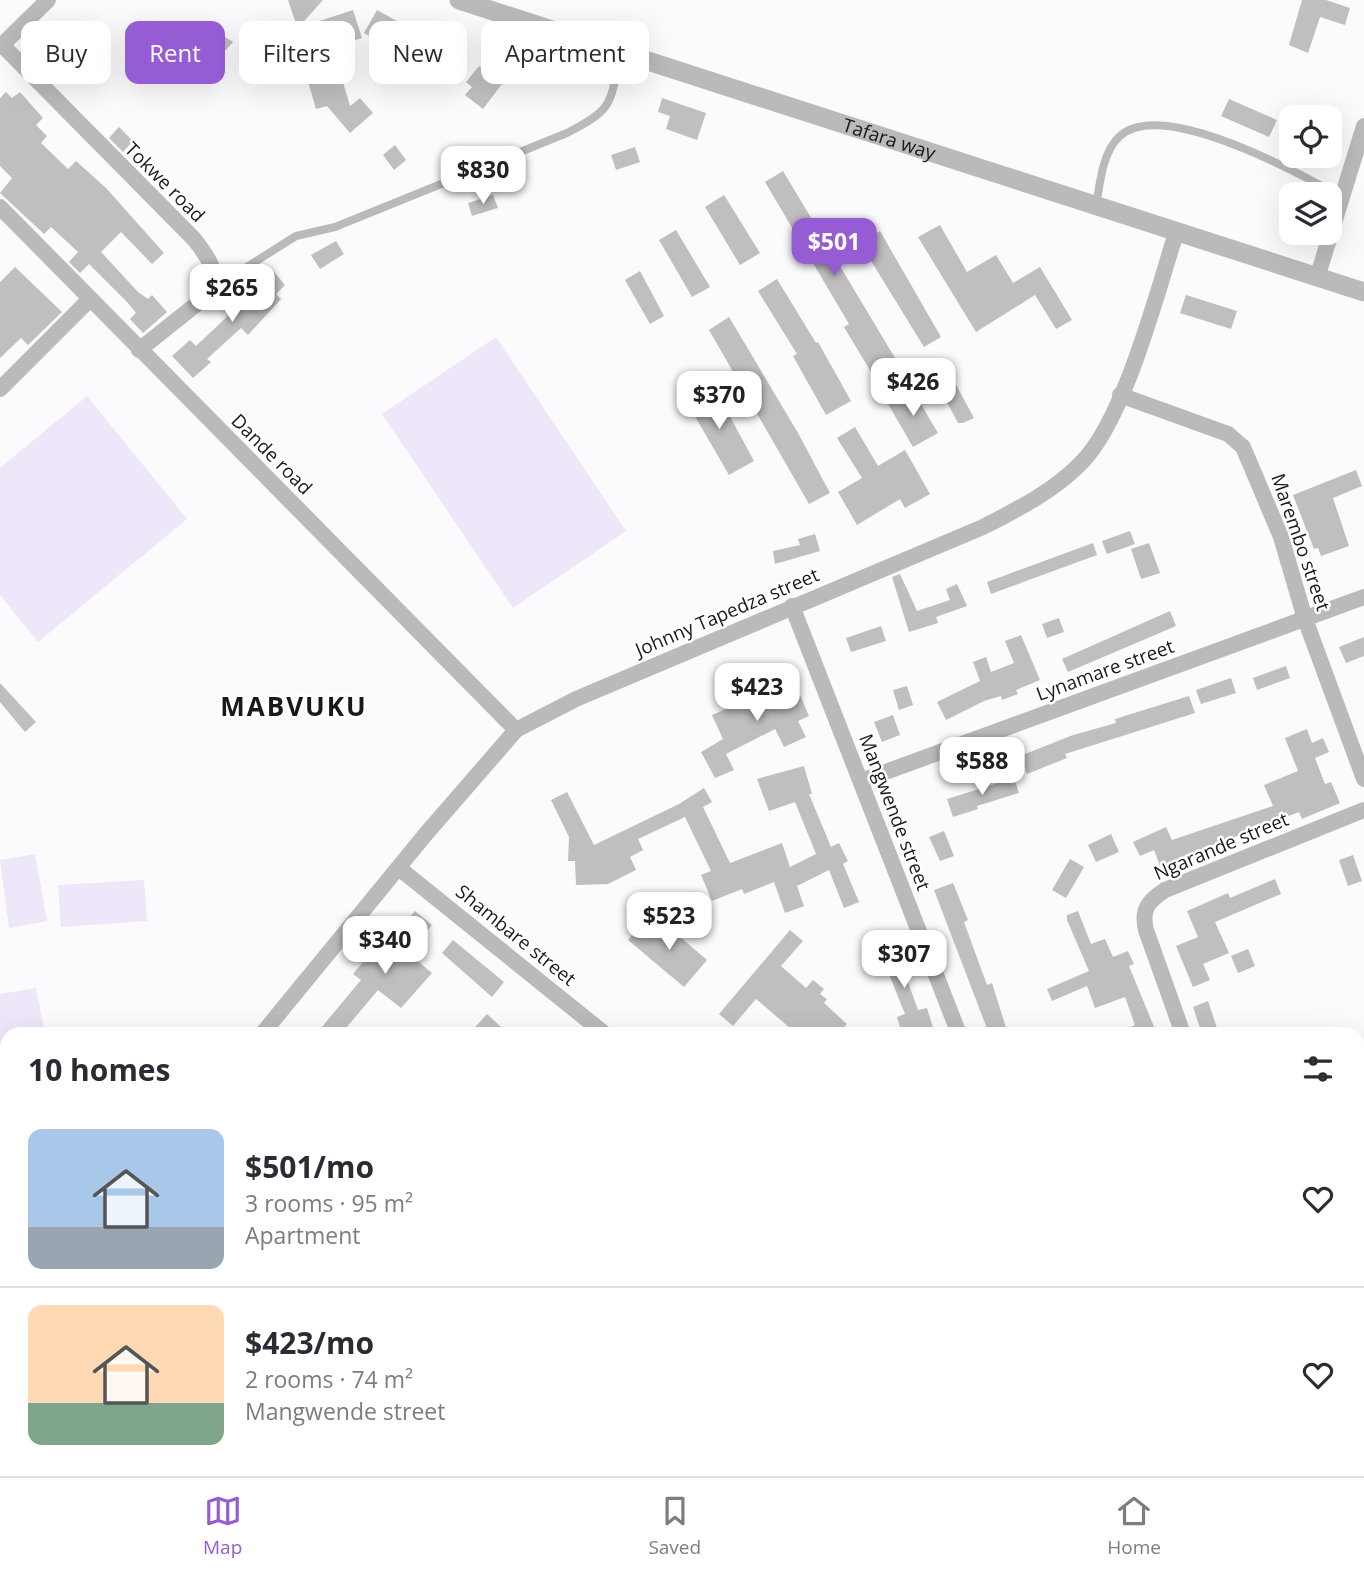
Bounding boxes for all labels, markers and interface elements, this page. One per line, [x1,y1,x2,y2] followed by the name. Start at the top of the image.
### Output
[21,21,111,84] chip: Buy
[125,21,225,84] chip: Rent
[239,21,355,84] chip: Filters
[369,21,467,84] chip: New
[481,21,649,84] chip: Apartment
[1279,105,1342,245] map controls
[1279,105,1342,168] button: locate
[839,112,939,166] street label: Tafara way
[119,136,211,228] street label: Tokwe road
[442,146,524,206] pin: $830
[457,153,509,185] text: $830
[1279,182,1342,245] button: layers
[793,218,875,278] pin: $501
[808,225,860,257] text: $501
[191,264,273,324] pin: $265
[206,271,258,303] text: $265
[872,358,954,418] pin: $426
[887,365,939,397] text: $426
[678,372,760,431] pin: $370
[693,378,745,410] text: $370
[226,408,318,500] street label: Dande road
[1265,470,1337,614] street label: Marembo street
[629,561,823,663] street label: Johnny Tapedza street
[1032,633,1178,707] street label: Lynamare street
[716,664,798,723] pin: $423
[731,670,783,702] text: $423
[220,688,368,724] district label: MABVUKU
[853,730,937,894] street label: Mangwende street
[941,738,1023,797] pin: $588
[956,744,1008,776] text: $588
[1150,806,1293,886] street label: Ngarande street
[451,878,582,992] street label: Shambare street
[628,892,710,952] pin: $523
[643,899,695,931] text: $523
[344,916,426,976] pin: $340
[359,923,411,955] text: $340
[863,930,945,990] pin: $307
[878,937,930,969] text: $307
[28,1049,171,1090] text: 10 homes
[1299,1050,1337,1088] icon: filters
[245,1146,374,1187] text: $501/mo
[84,1157,168,1241] icon: home
[1299,1180,1337,1218] icon: heart
[245,1187,413,1219] text: 3 rooms · 95 m²
[245,1219,361,1251] text: Apartment
[245,1322,374,1363] text: $423/mo
[84,1333,168,1417] icon: home
[1299,1356,1337,1394] icon: heart
[245,1363,413,1395] text: 2 rooms · 74 m²
[245,1395,445,1427] text: Mangwende street
[203,1492,242,1560] tab: Map
[648,1492,701,1560] tab: Saved
[1107,1492,1161,1560] tab: Home

